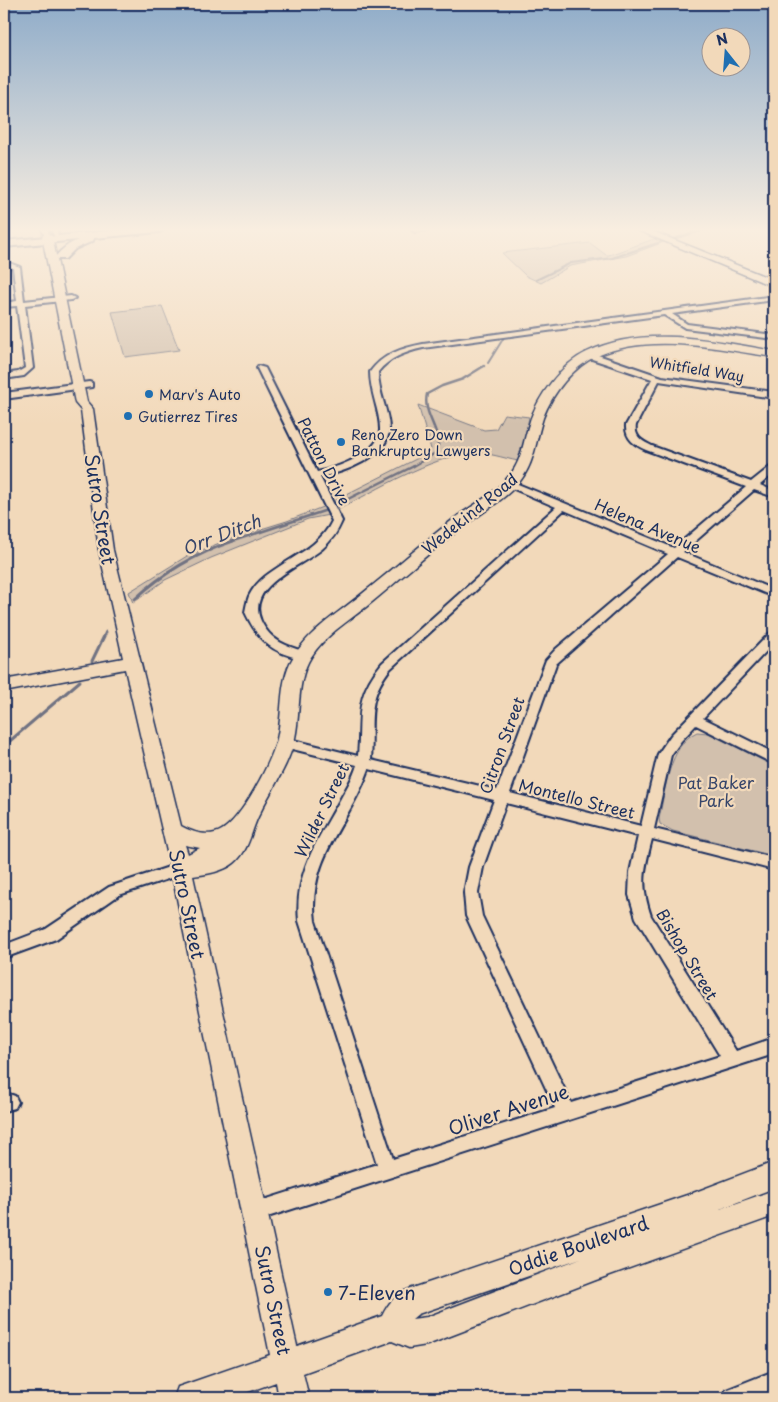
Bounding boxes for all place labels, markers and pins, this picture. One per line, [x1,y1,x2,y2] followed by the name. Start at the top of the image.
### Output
[159,384,241,405] place label: Marv's Auto
[143,388,155,400] marker: Marv's Auto
[138,406,238,427] place label: Gutierrez Tires
[122,410,134,422] marker: Gutierrez Tires
[351,424,490,461] place label: Reno Zero Down Bankruptcy Lawyers
[335,436,347,448] marker: Reno Zero Down Bankruptcy Lawyers
[338,1278,416,1306] place label: 7-Eleven
[322,1286,334,1298] marker: 7-Eleven

